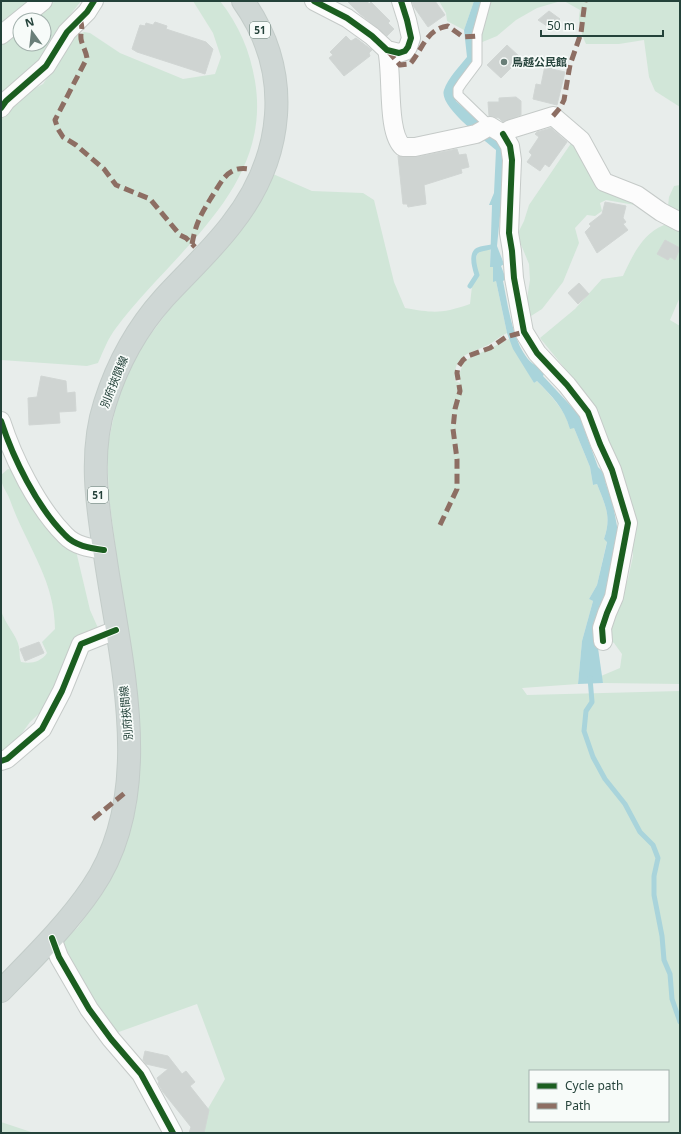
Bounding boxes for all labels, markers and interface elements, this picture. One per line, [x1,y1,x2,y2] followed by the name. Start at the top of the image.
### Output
[12,12,52,52] north arrow
[541,12,663,38] scale bar
[23,13,36,30] text: N
[547,17,575,34] text: 50 m
[250,22,270,38] road number: 51
[512,54,567,69] place label: 鳥越公民館
[499,57,509,67] marker: 鳥越公民館
[96,354,131,410] street label: 別府挾間線
[88,487,108,503] road number: 51
[116,685,135,741] street label: 別府挾間線
[529,1070,669,1122] legend
[565,1077,623,1094] text: Cycle path
[565,1097,591,1114] text: Path

